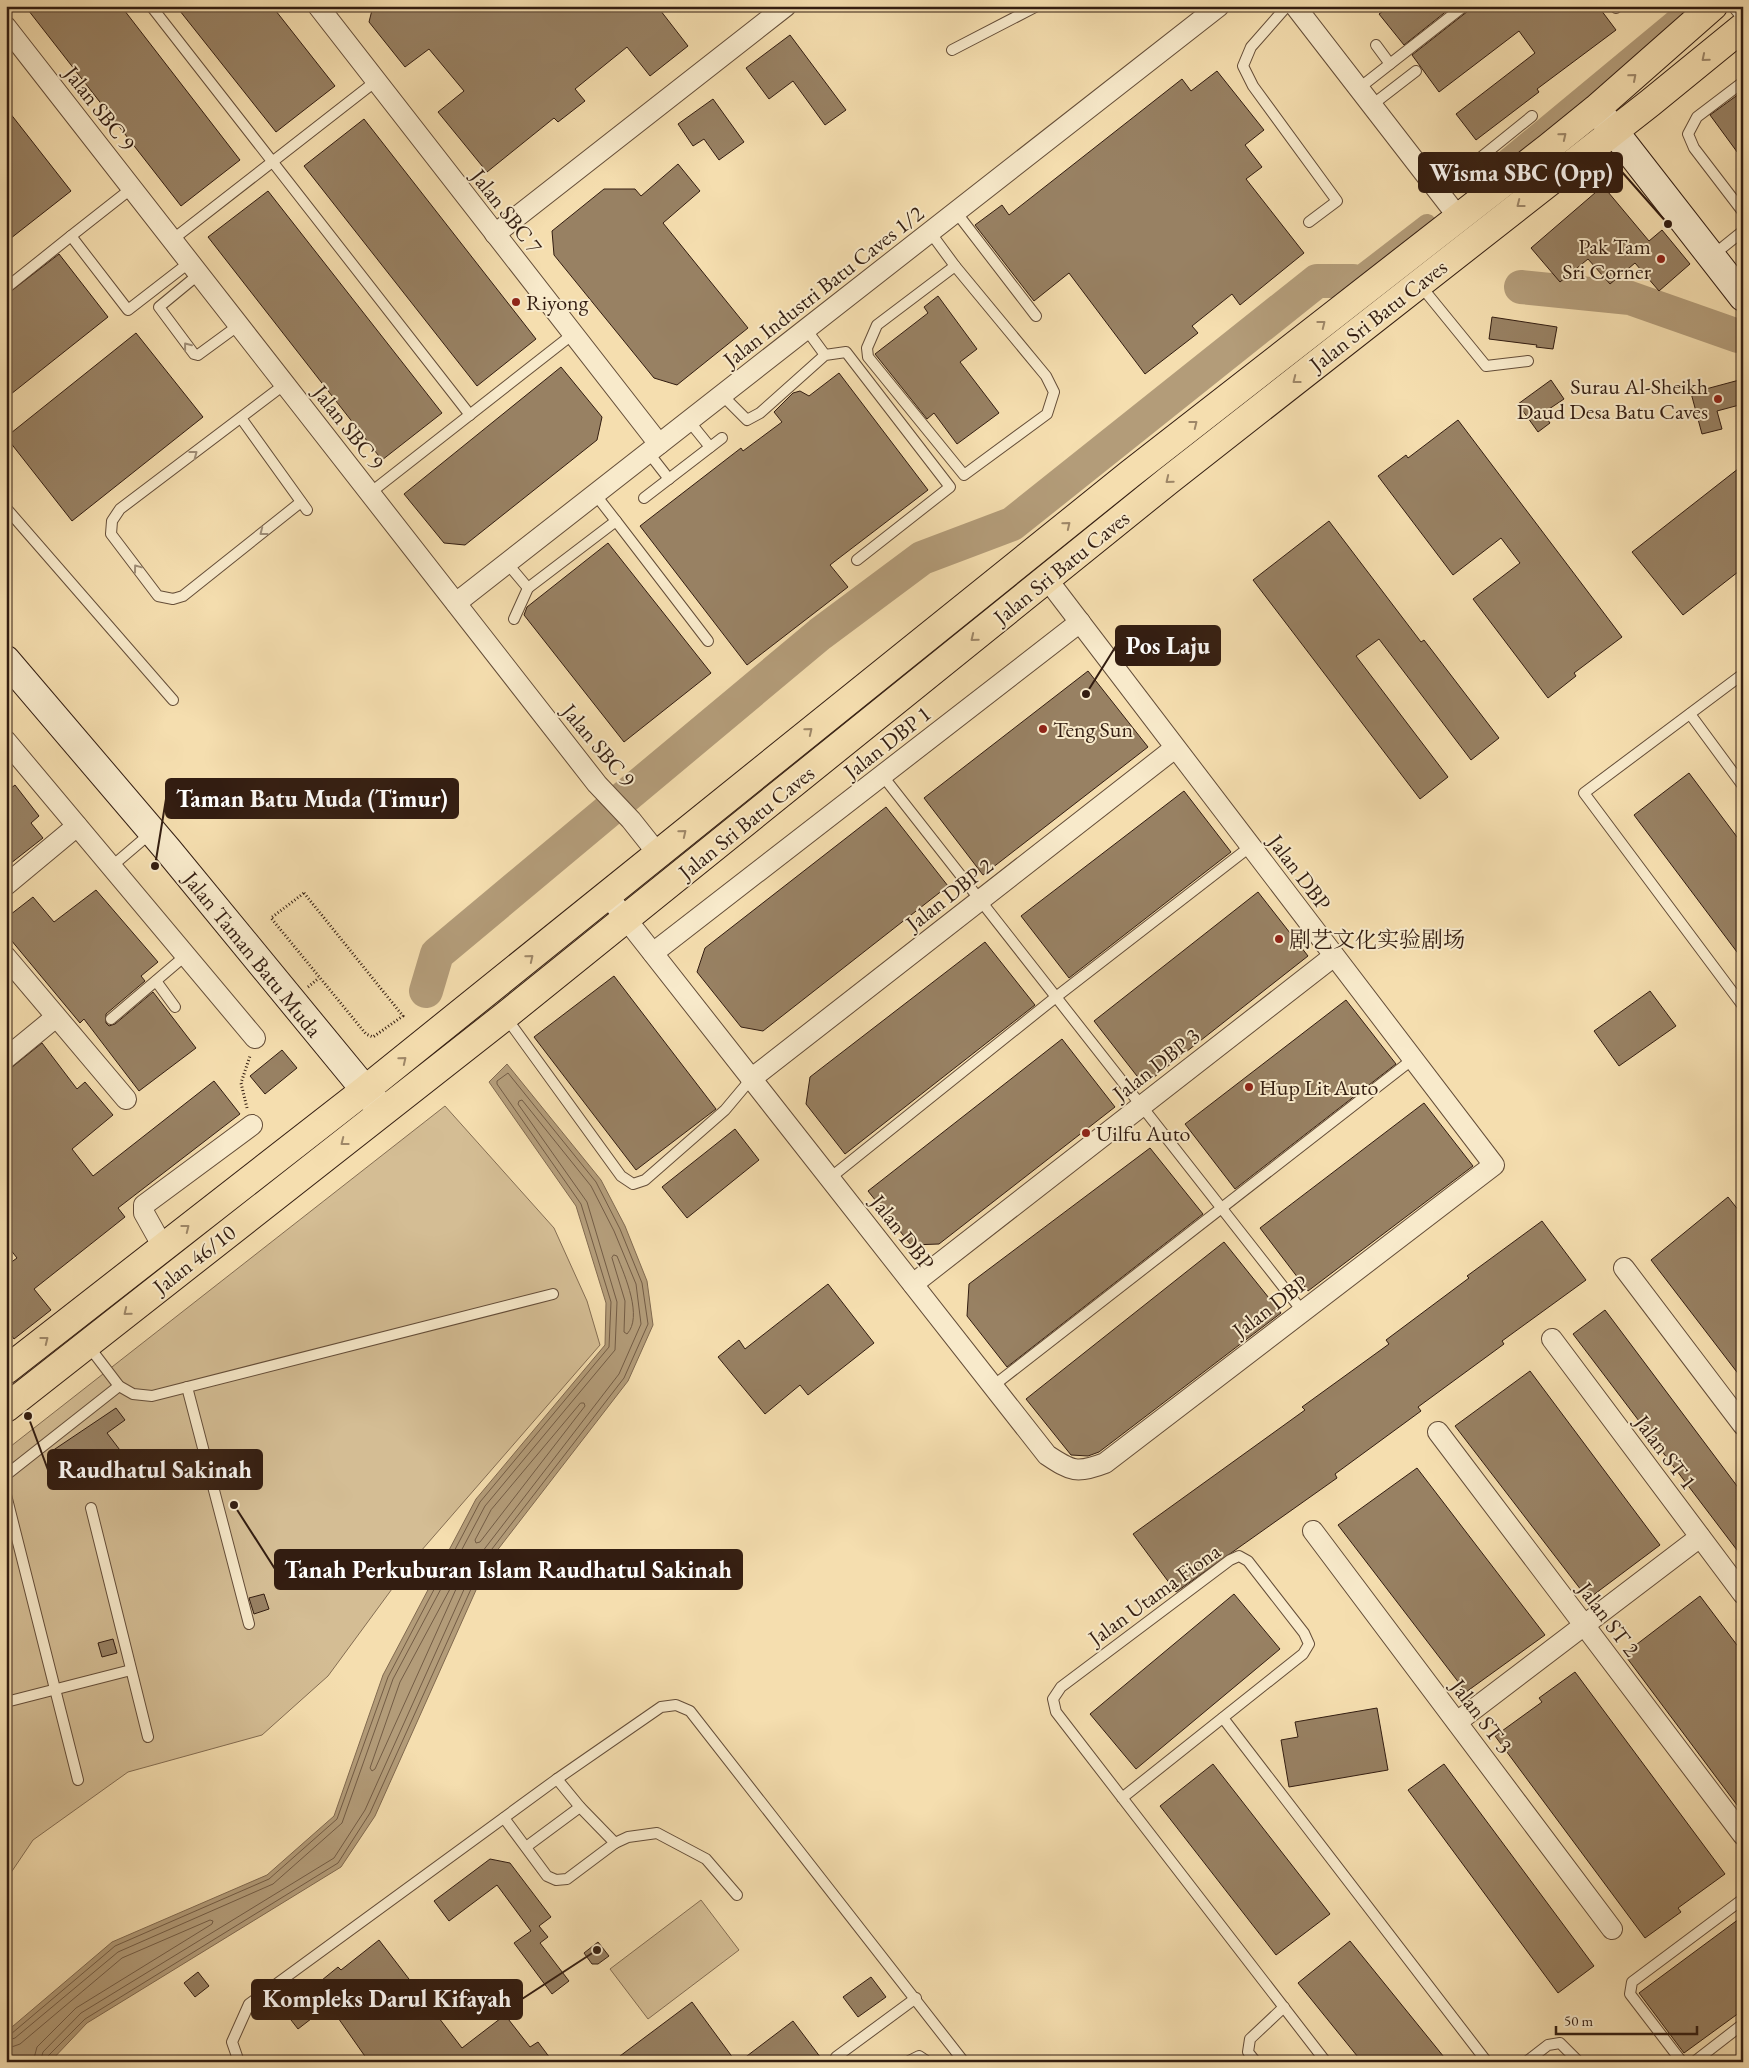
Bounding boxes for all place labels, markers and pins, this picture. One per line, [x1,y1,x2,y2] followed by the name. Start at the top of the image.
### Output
[1419,153,1622,192] callout: Wisma SBC (Opp)
[1562,232,1652,286] place label: Pak Tam Sri Corner
[1655,253,1667,265] marker: Pak Tam Sri Corner
[526,288,589,317] place label: Riyong
[510,296,522,308] marker: Riyong
[1517,372,1708,426] place label: Surau Al-Sheikh Daud Desa Batu Caves
[1712,393,1724,405] marker: Surau Al-Sheikh Daud Desa Batu Caves
[1116,626,1220,665] callout: Pos Laju
[1053,715,1133,744] place label: Teng Sun
[1037,723,1049,735] marker: Teng Sun
[166,779,458,818] callout: Taman Batu Muda (Timur)
[1289,925,1465,954] place label: 剧艺文化实验剧场
[1273,933,1285,945] marker: 剧艺文化实验剧场
[1259,1073,1379,1102] place label: Hup Lit Auto
[1243,1081,1255,1093] marker: Hup Lit Auto
[1096,1119,1191,1148] place label: Uilfu Auto
[1080,1127,1092,1139] marker: Uilfu Auto
[48,1450,262,1489] callout: Raudhatul Sakinah
[275,1550,742,1589] callout: Tanah Perkuburan Islam Raudhatul Sakinah
[252,1980,522,2019] callout: Kompleks Darul Kifayah

